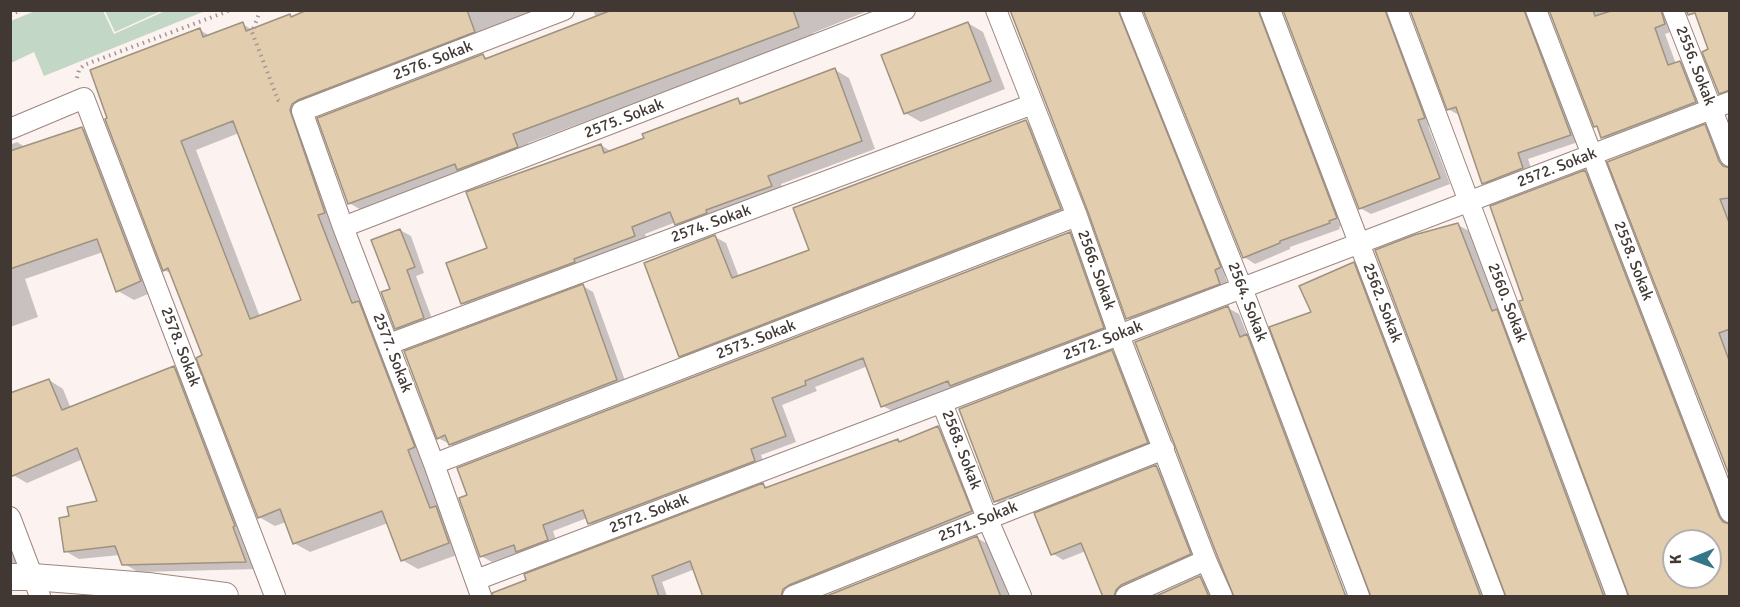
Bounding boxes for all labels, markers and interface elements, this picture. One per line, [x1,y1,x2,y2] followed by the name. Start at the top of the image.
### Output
[1671,24,1719,108] street label: 2556. Sokak
[391,37,475,85] street label: 2576. Sokak
[582,95,666,143] street label: 2575. Sokak
[1515,144,1599,192] street label: 2572. Sokak
[668,201,754,247] street label: 2574. Sokak
[1609,219,1657,303] street label: 2558. Sokak
[1073,227,1119,313] street label: 2566. Sokak
[1223,260,1271,344] street label: 2564. Sokak
[1358,261,1406,345] street label: 2562. Sokak
[1483,261,1531,345] street label: 2560. Sokak
[156,305,204,389] street label: 2578. Sokak
[368,311,416,395] street label: 2577. Sokak
[714,316,798,364] street label: 2573. Sokak
[1061,317,1145,365] street label: 2572. Sokak
[937,408,985,492] street label: 2568. Sokak
[607,490,691,538] street label: 2572. Sokak
[936,497,1020,547] street label: 2571. Sokak
[1662,529,1722,589] north arrow
[1666,554,1686,564] text: K

